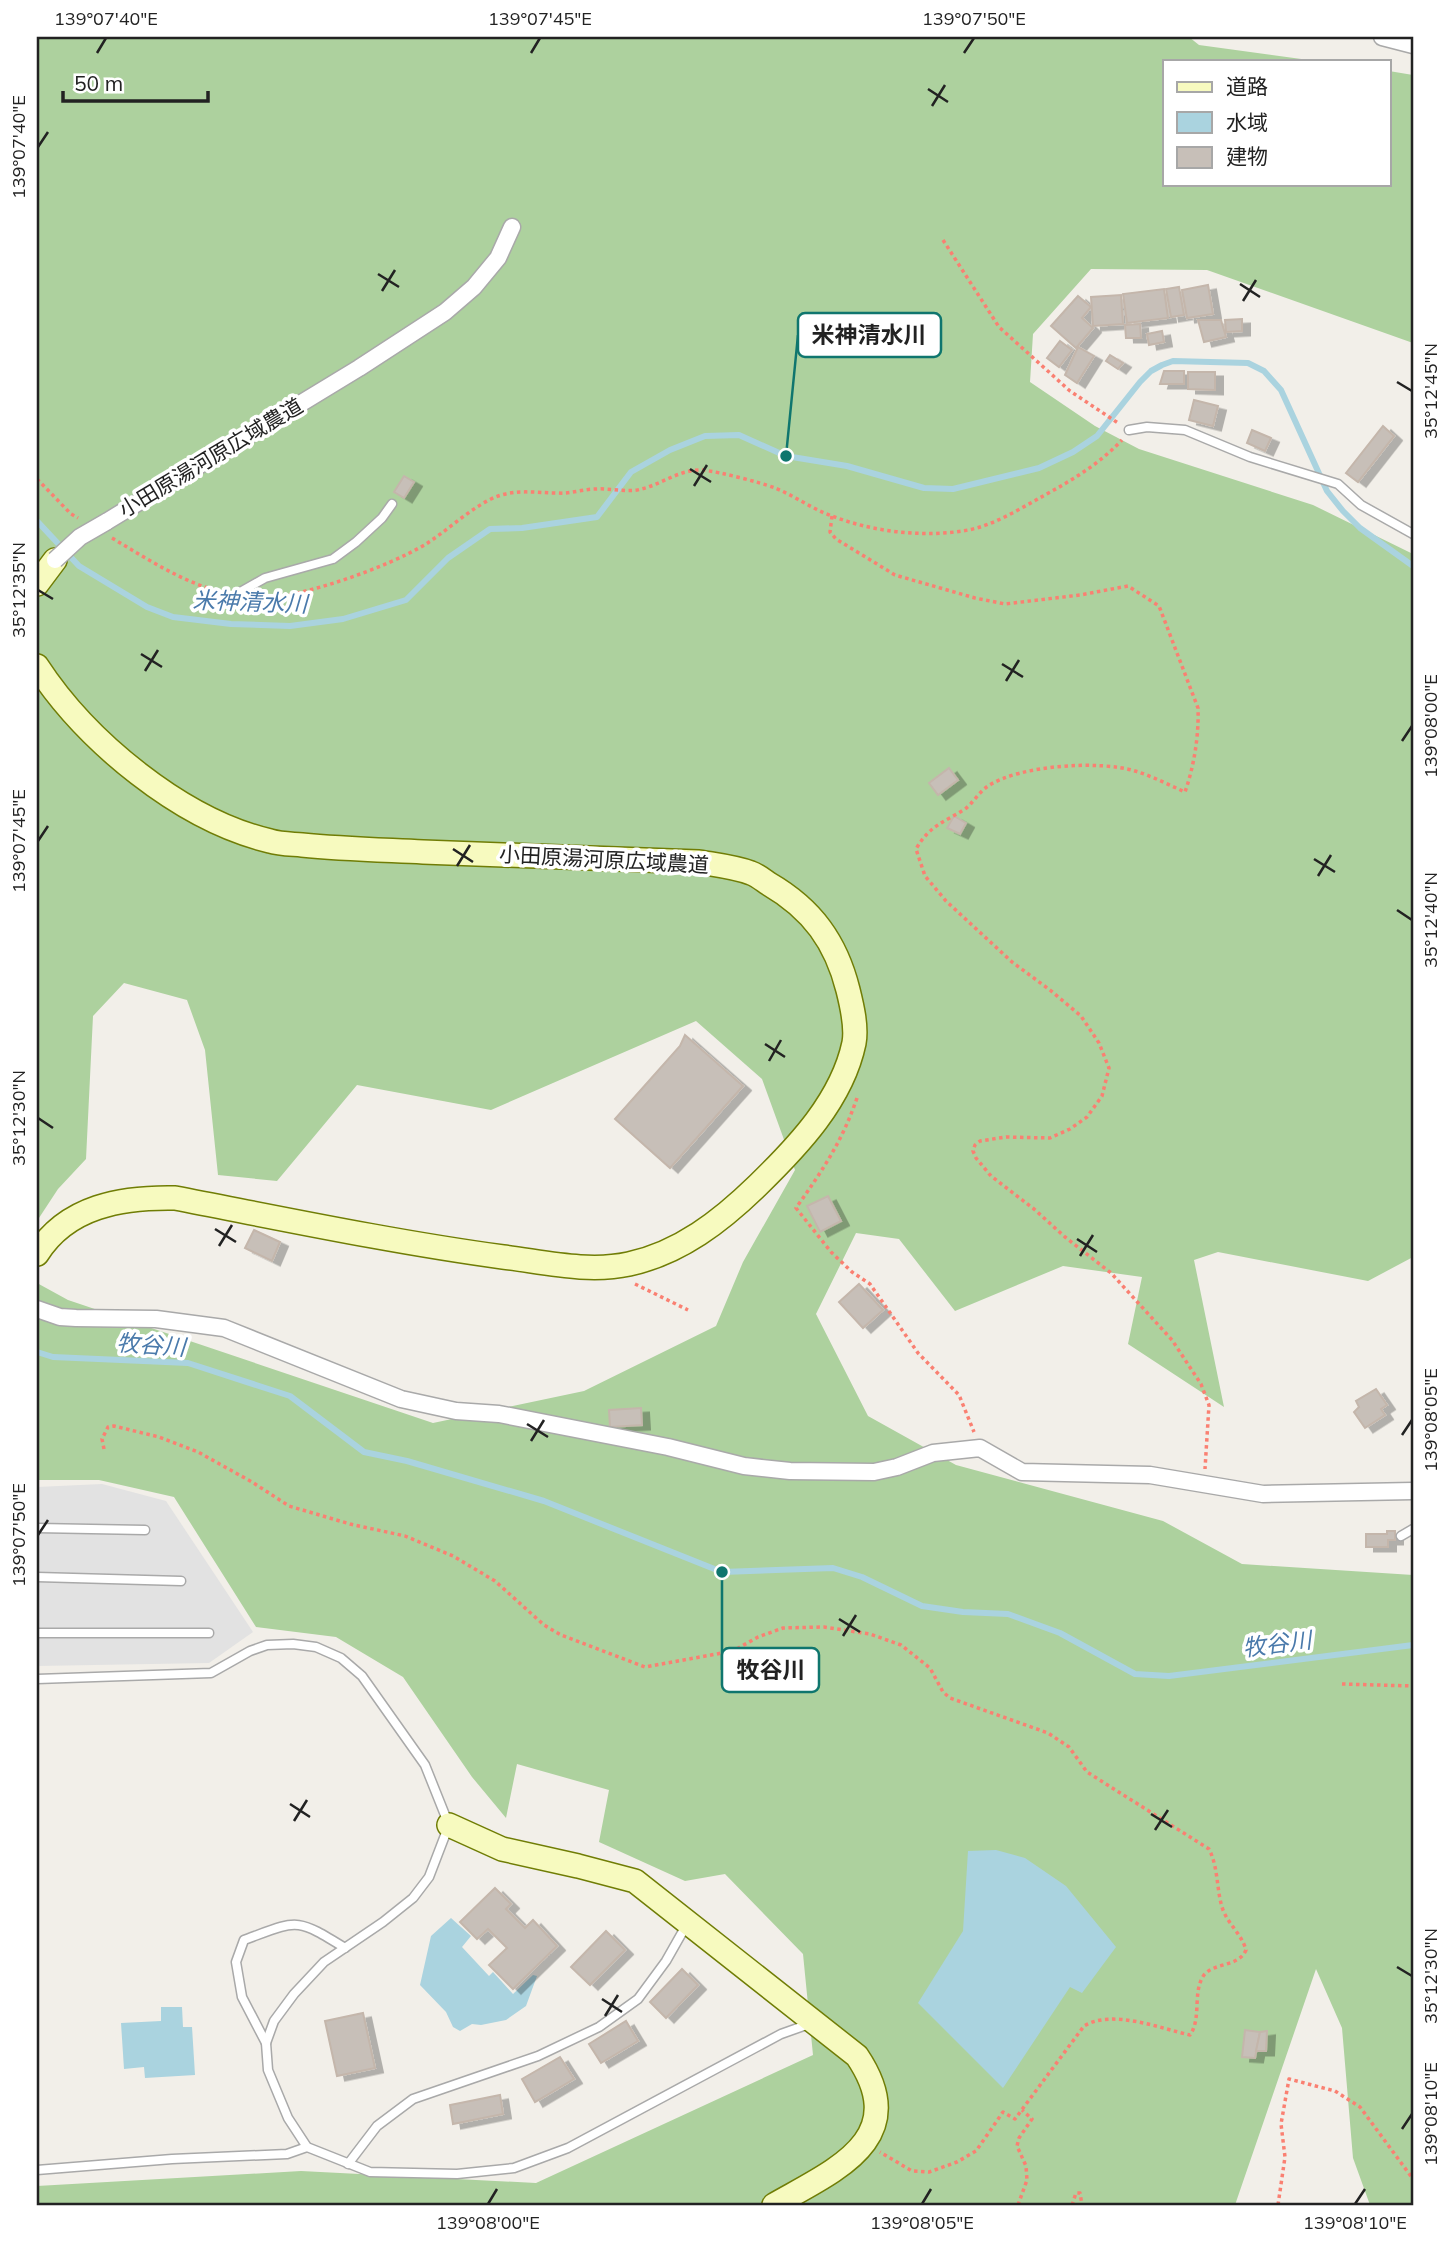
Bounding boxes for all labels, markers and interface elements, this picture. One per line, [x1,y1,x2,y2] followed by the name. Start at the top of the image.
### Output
[54,7,158,30] text: 139°07'40"E
[488,7,592,30] text: 139°07'45"E
[922,7,1026,30] text: 139°07'50"E
[63,60,208,104] scale bar
[1163,60,1390,186] legend
[74,70,123,96] text: 50 m
[1226,73,1268,99] text: 道路
[7,95,30,199] text: 139°07'40"E
[1226,109,1268,135] text: 水域
[1226,143,1268,169] text: 建物
[798,313,941,357] callout: 米神清水川
[812,320,927,349] text: 米神清水川
[1419,343,1442,439] text: 35°12'45"N
[114,392,307,522] street label: 小田原湯河原広域農道
[7,542,30,638] text: 35°12'35"N
[192,585,311,618] water label: 米神清水川
[1419,674,1442,778] text: 139°08'00"E
[7,789,30,893] text: 139°07'45"E
[499,841,710,877] street label: 小田原湯河原広域農道
[1419,872,1442,968] text: 35°12'40"N
[7,1070,30,1166] text: 35°12'30"N
[116,1328,189,1362] water label: 牧谷川
[1419,1368,1442,1472] text: 139°08'05"E
[7,1483,30,1587] text: 139°07'50"E
[1241,1625,1316,1662] water label: 牧谷川
[722,1648,819,1692] callout: 牧谷川
[737,1655,806,1684] text: 牧谷川
[1419,1928,1442,2024] text: 35°12'30"N
[1419,2062,1442,2166] text: 139°08'10"E
[436,2211,540,2234] text: 139°08'00"E
[870,2211,974,2234] text: 139°08'05"E
[1303,2211,1407,2234] text: 139°08'10"E

